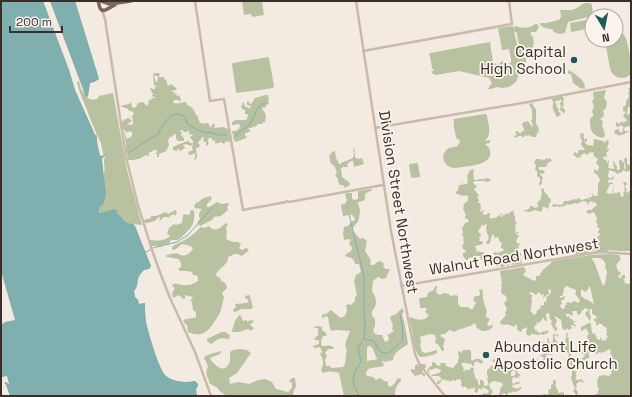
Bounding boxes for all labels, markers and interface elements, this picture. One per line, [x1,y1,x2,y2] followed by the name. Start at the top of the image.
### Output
[10,8,62,34] scale bar
[584,8,624,48] north arrow
[16,14,52,30] text: 200 m
[601,30,611,45] text: N
[480,42,566,78] place label: Capital High School
[569,55,579,65] marker: Capital High School
[375,109,423,295] street label: Division Street Northwest
[428,233,600,279] street label: Walnut Road Northwest
[494,337,618,373] place label: Abundant Life Apostolic Church
[481,350,491,360] marker: Abundant Life Apostolic Church

